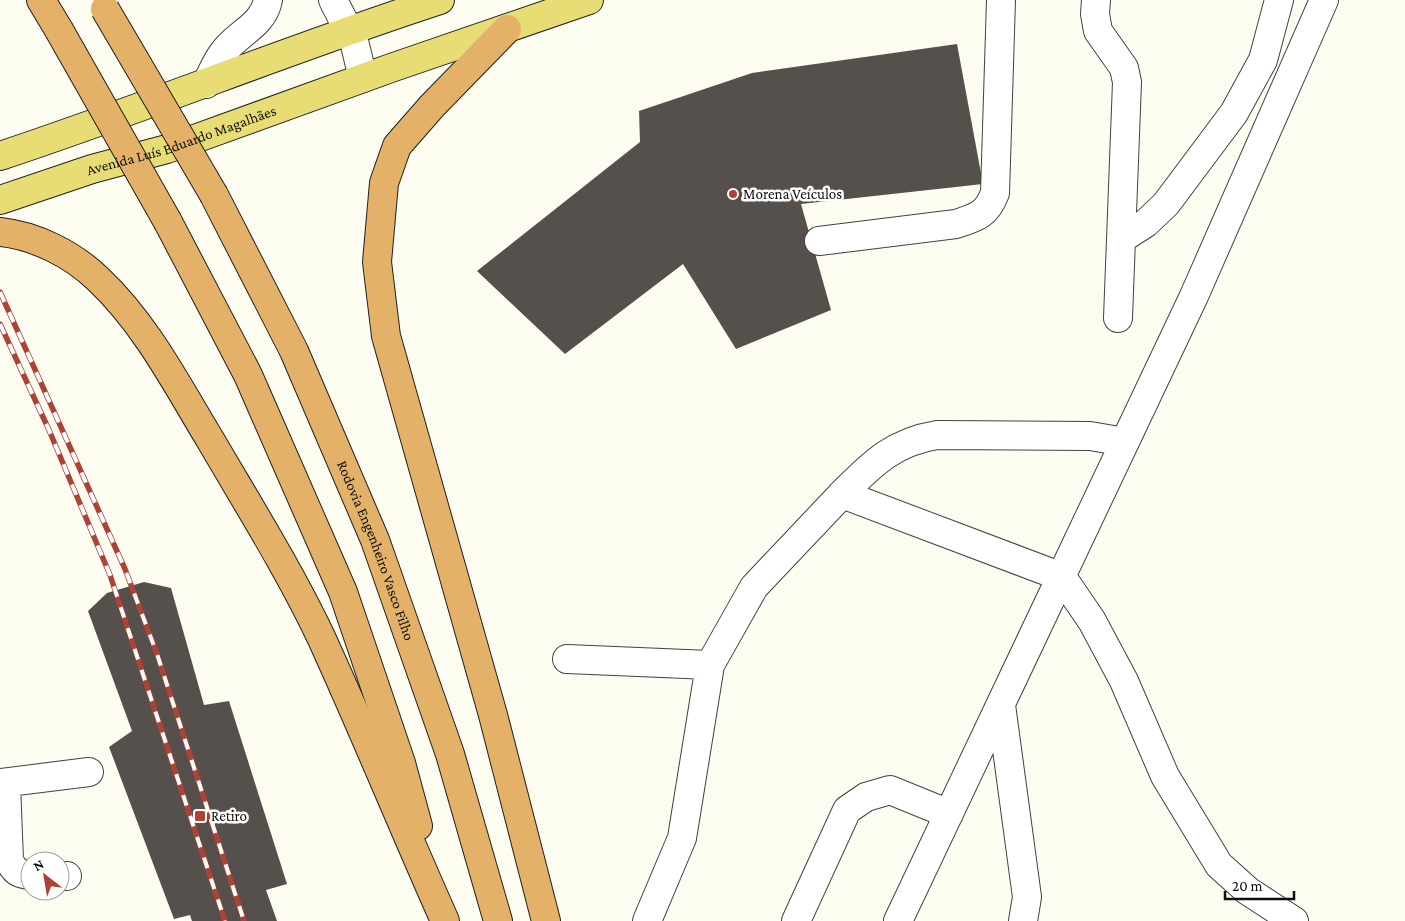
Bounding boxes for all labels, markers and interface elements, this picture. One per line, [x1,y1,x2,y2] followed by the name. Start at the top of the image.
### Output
[84,102,278,178] street label: Avenida Luís Eduardo Magalhães
[743,186,842,202] place label: Morena Veículos
[727,188,739,200] marker: Morena Veículos
[334,458,418,642] street label: Rodovia Engenheiro Vasco Filho
[211,808,247,824] place label: Retiro
[193,809,207,823] marker: Retiro
[20,851,70,901] north arrow
[30,855,47,874] text: N
[1225,868,1294,900] scale bar
[1232,878,1263,894] text: 20 m

